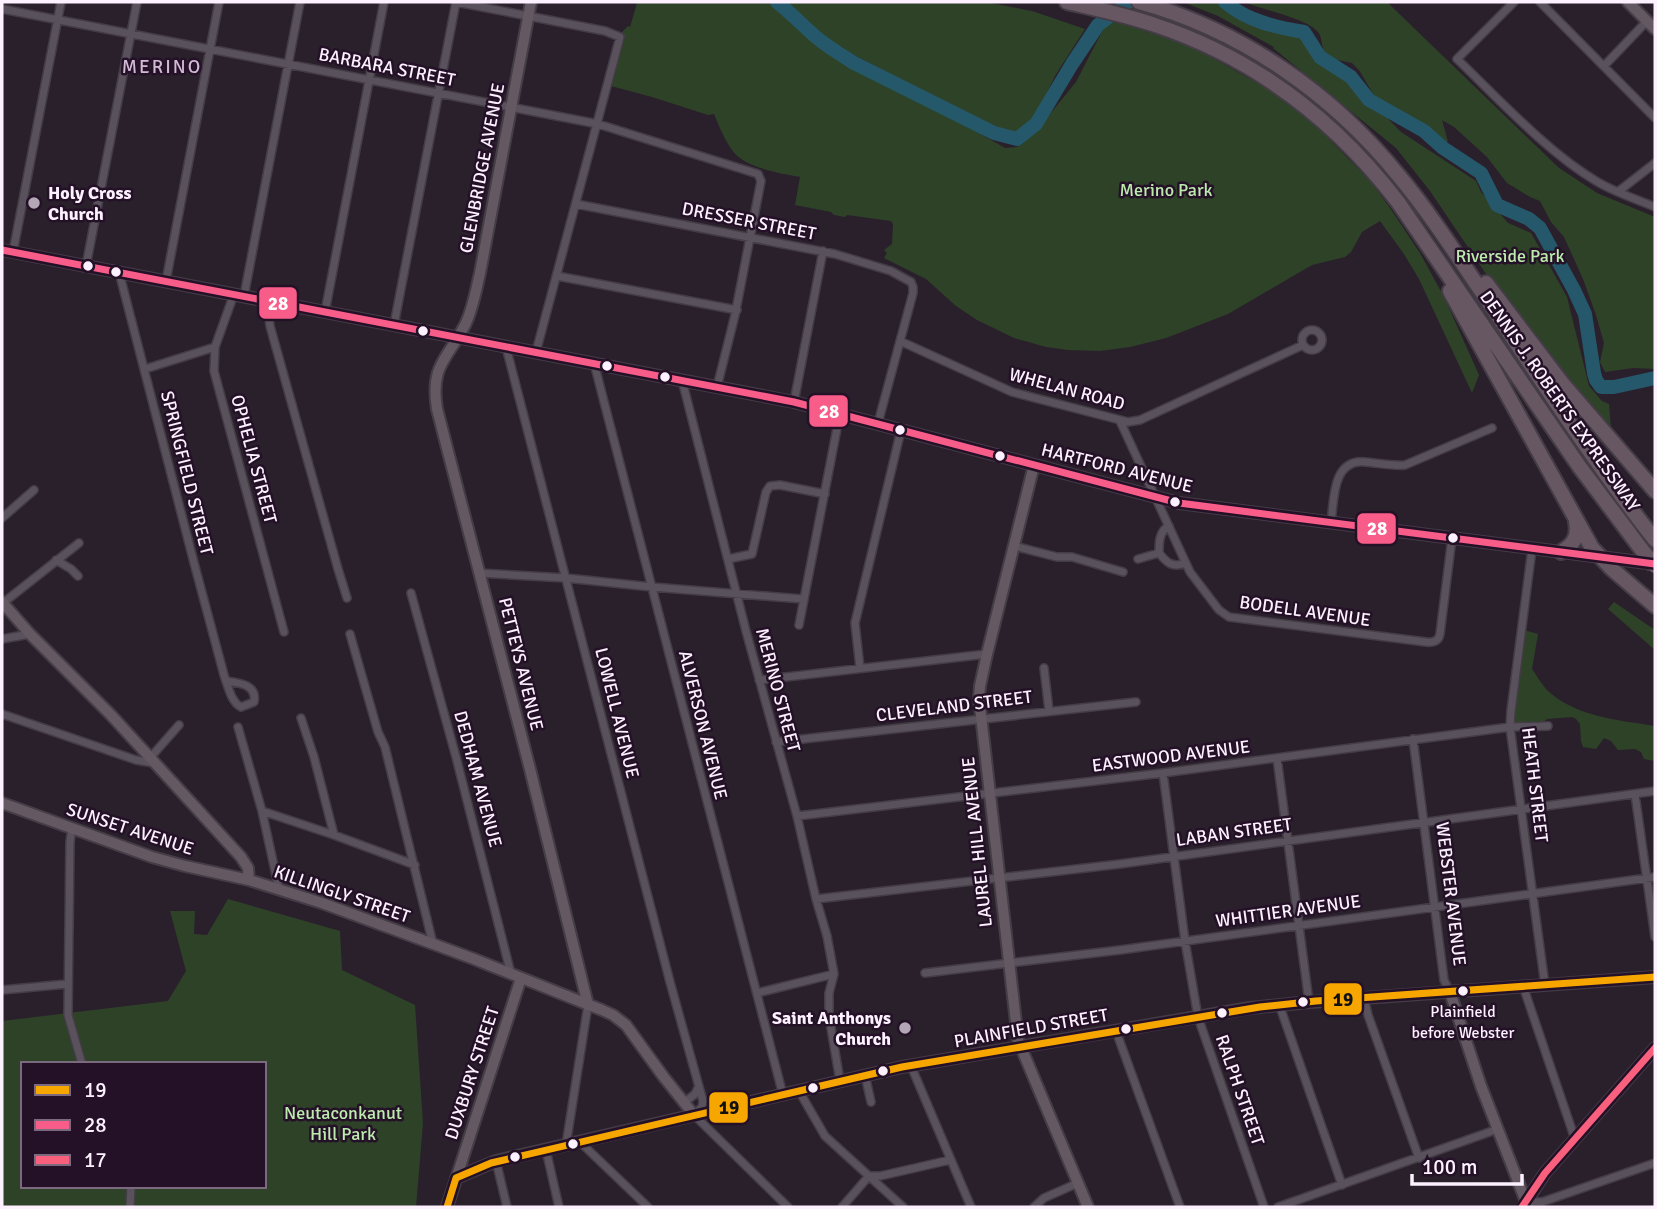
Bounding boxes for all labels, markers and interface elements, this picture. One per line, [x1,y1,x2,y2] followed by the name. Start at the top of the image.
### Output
[317,43,457,91] street label: BARBARA STREET
[122,55,202,79] district label: MERINO
[455,81,509,255] street label: GLENBRIDGE AVENUE
[1119,179,1213,201] park label: Merino Park
[48,182,131,225] place label: Holy Cross Church
[26,195,42,211] marker: Holy Cross Church
[680,197,818,245] street label: DRESSER STREET
[1456,245,1565,267] park label: Riverside Park
[81,259,95,273] unlabelled marker
[109,265,123,279] unlabelled marker
[258,286,298,320] line badge: 28
[1475,286,1645,516] street label: DENNIS J. ROBERTS EXPRESSWAY
[268,292,288,316] text: 28
[416,324,430,338] unlabelled marker
[600,359,614,373] unlabelled marker
[1007,363,1127,415] street label: WHELAN ROAD
[658,370,672,384] unlabelled marker
[156,389,218,557] street label: SPRINGFIELD STREET
[226,392,282,526] street label: OPHELIA STREET
[808,394,849,428] line badge: 28
[819,400,839,424] text: 28
[893,423,907,437] unlabelled marker
[1039,439,1195,497] street label: HARTFORD AVENUE
[993,449,1007,463] unlabelled marker
[1168,495,1182,509] unlabelled marker
[1356,512,1397,545] line badge: 28
[1367,517,1387,541] text: 28
[1446,531,1460,545] unlabelled marker
[1238,591,1372,631] street label: BODELL AVENUE
[494,595,548,733] street label: PETTEYS AVENUE
[751,626,805,754] street label: MERINO STREET
[590,645,644,781] street label: LOWELL AVENUE
[674,648,732,802] street label: ALVERSON AVENUE
[875,685,1034,727] street label: CLEVELAND STREET
[449,708,507,850] street label: DEDHAM AVENUE
[1517,726,1553,844] street label: HEATH STREET
[1091,735,1251,777] street label: EASTWOOD AVENUE
[957,756,997,928] street label: LAUREL HILL AVENUE
[64,798,196,860] street label: SUNSET AVENUE
[1175,813,1293,851] street label: LABAN STREET
[1431,821,1471,967] street label: WEBSTER AVENUE
[271,860,413,928] street label: KILLINGLY STREET
[1214,890,1362,932] street label: WHITTIER AVENUE
[1323,982,1363,1016] line badge: 19
[1456,984,1470,998] marker: Plainfield before Webster
[1333,988,1353,1012] text: 19
[1296,995,1310,1009] unlabelled marker
[1412,1002,1515,1043] place label: Plainfield before Webster
[440,1003,504,1142] street label: DUXBURY STREET
[952,1004,1110,1052] street label: PLAINFIELD STREET
[1215,1006,1229,1020] unlabelled marker
[772,1007,891,1050] place label: Saint Anthonys Church
[897,1020,913,1036] marker: Saint Anthonys Church
[1119,1022,1133,1036] unlabelled marker
[1211,1032,1269,1148] street label: RALPH STREET
[21,1062,266,1188] legend
[876,1064,890,1078] unlabelled marker
[84,1077,107,1103] text: 19
[806,1081,820,1095] unlabelled marker
[708,1091,749,1124] line badge: 19
[719,1096,739,1120] text: 19
[284,1102,402,1145] park label: Neutaconkanut Hill Park
[84,1112,107,1138] text: 28
[566,1137,580,1151] unlabelled marker
[1412,1142,1522,1186] scale bar
[84,1147,107,1173] text: 17
[508,1150,522,1164] unlabelled marker
[1422,1154,1477,1180] text: 100 m

